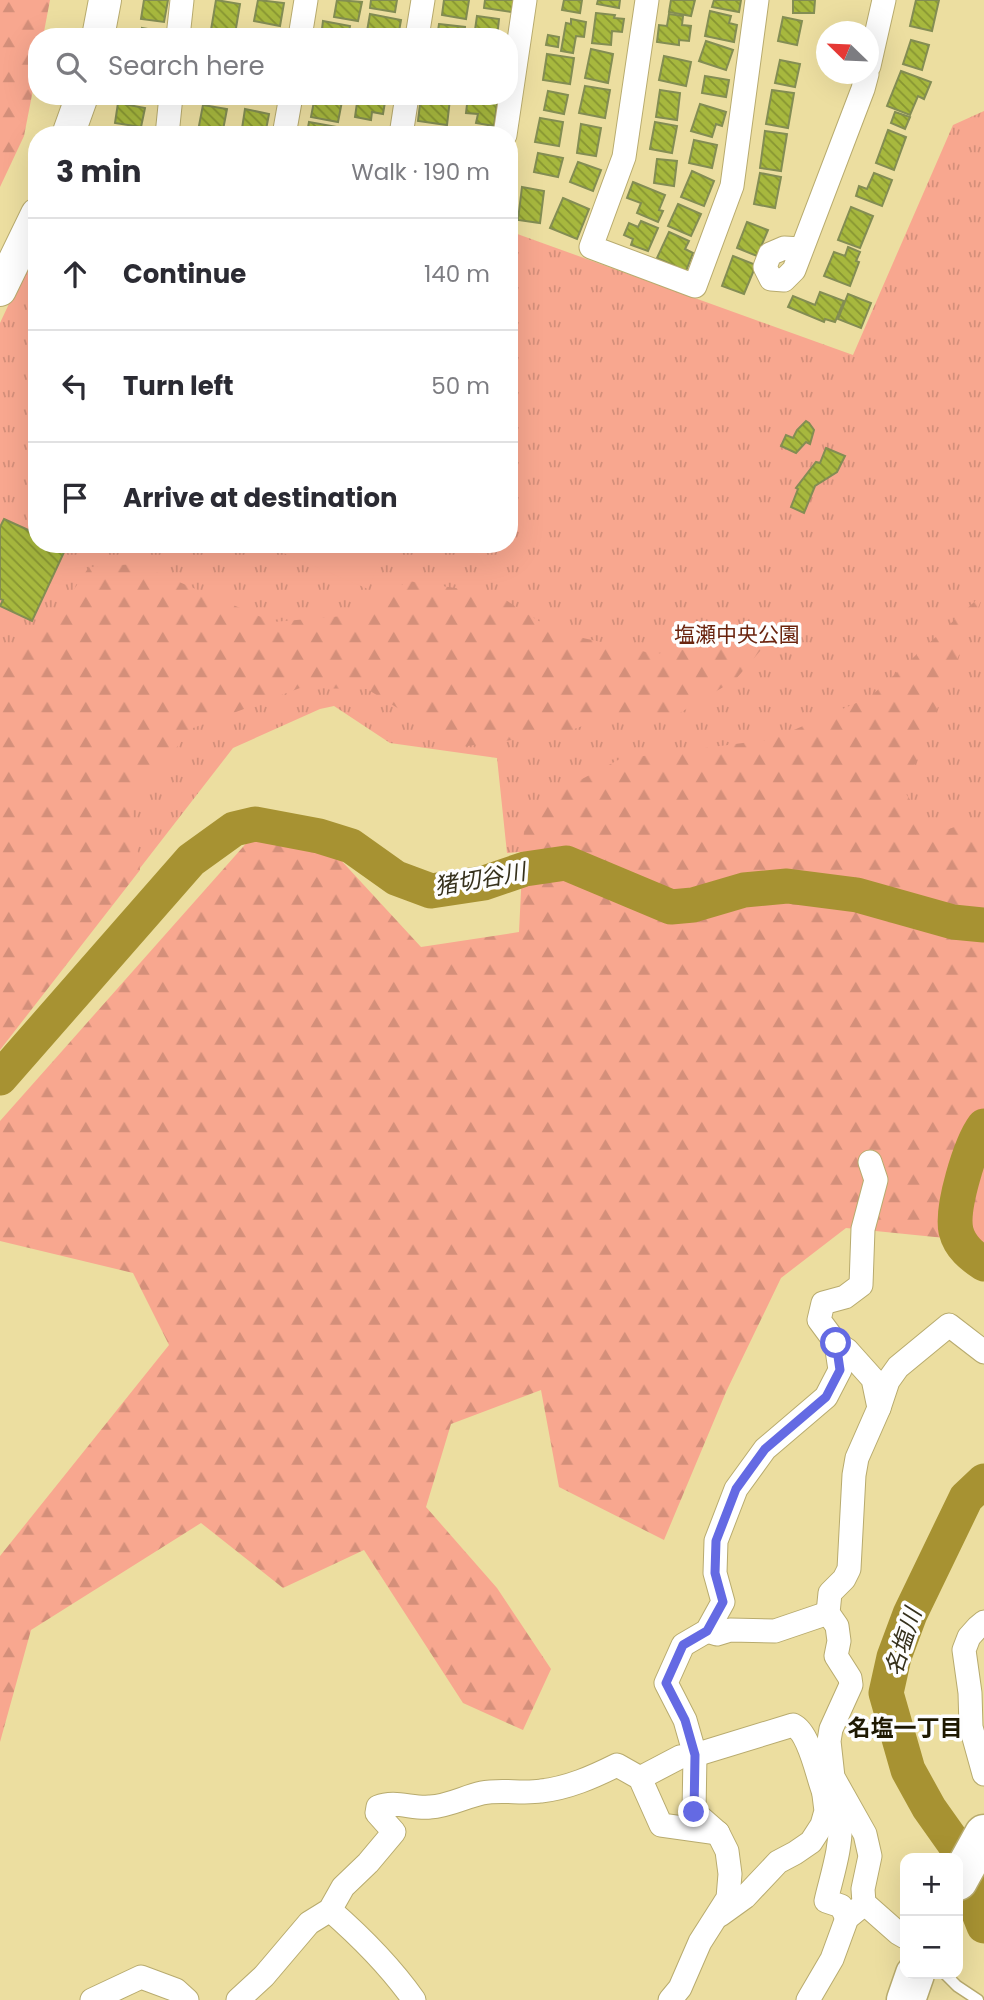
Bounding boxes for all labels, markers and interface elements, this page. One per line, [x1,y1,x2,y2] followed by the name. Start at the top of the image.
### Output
[816,21,879,84] north arrow
[28,28,518,105] search box
[52,48,90,86] icon: search
[108,48,265,84] text: Search here
[56,150,141,193] text: 3 min
[351,156,490,188] text: Walk · 190 m
[56,255,94,293] icon: ahead
[123,256,246,292] text: Continue
[424,258,490,290] text: 140 m
[56,367,94,405] icon: left
[123,368,234,404] text: Turn left
[431,370,490,402] text: 50 m
[56,479,94,517] icon: arrive
[123,480,398,516] text: Arrive at destination
[674,620,800,649] park label: 塩瀬中央公園
[432,855,531,903] water label: 猪切谷川
[820,1327,851,1358] route start
[877,1601,930,1680] water label: 名塩川
[848,1712,963,1744] district label: 名塩一丁目
[678,1796,709,1827] route end
[900,1853,963,1979] map controls
[900,1853,963,1916] button: +
[900,1916,963,1979] button: −

